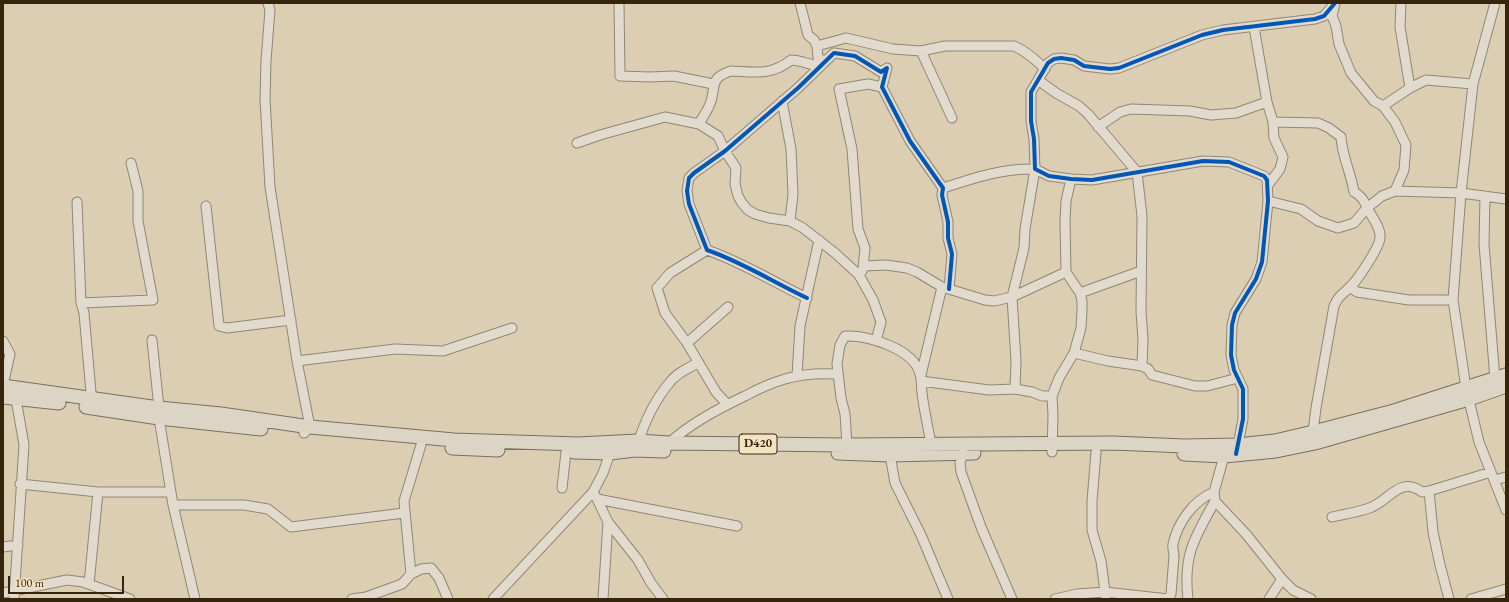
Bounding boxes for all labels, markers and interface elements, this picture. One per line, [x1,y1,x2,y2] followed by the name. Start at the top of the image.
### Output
[739,434,777,454] road number: D420
[10,568,126,594] scale bar
[15,575,44,591] text: 100 m

